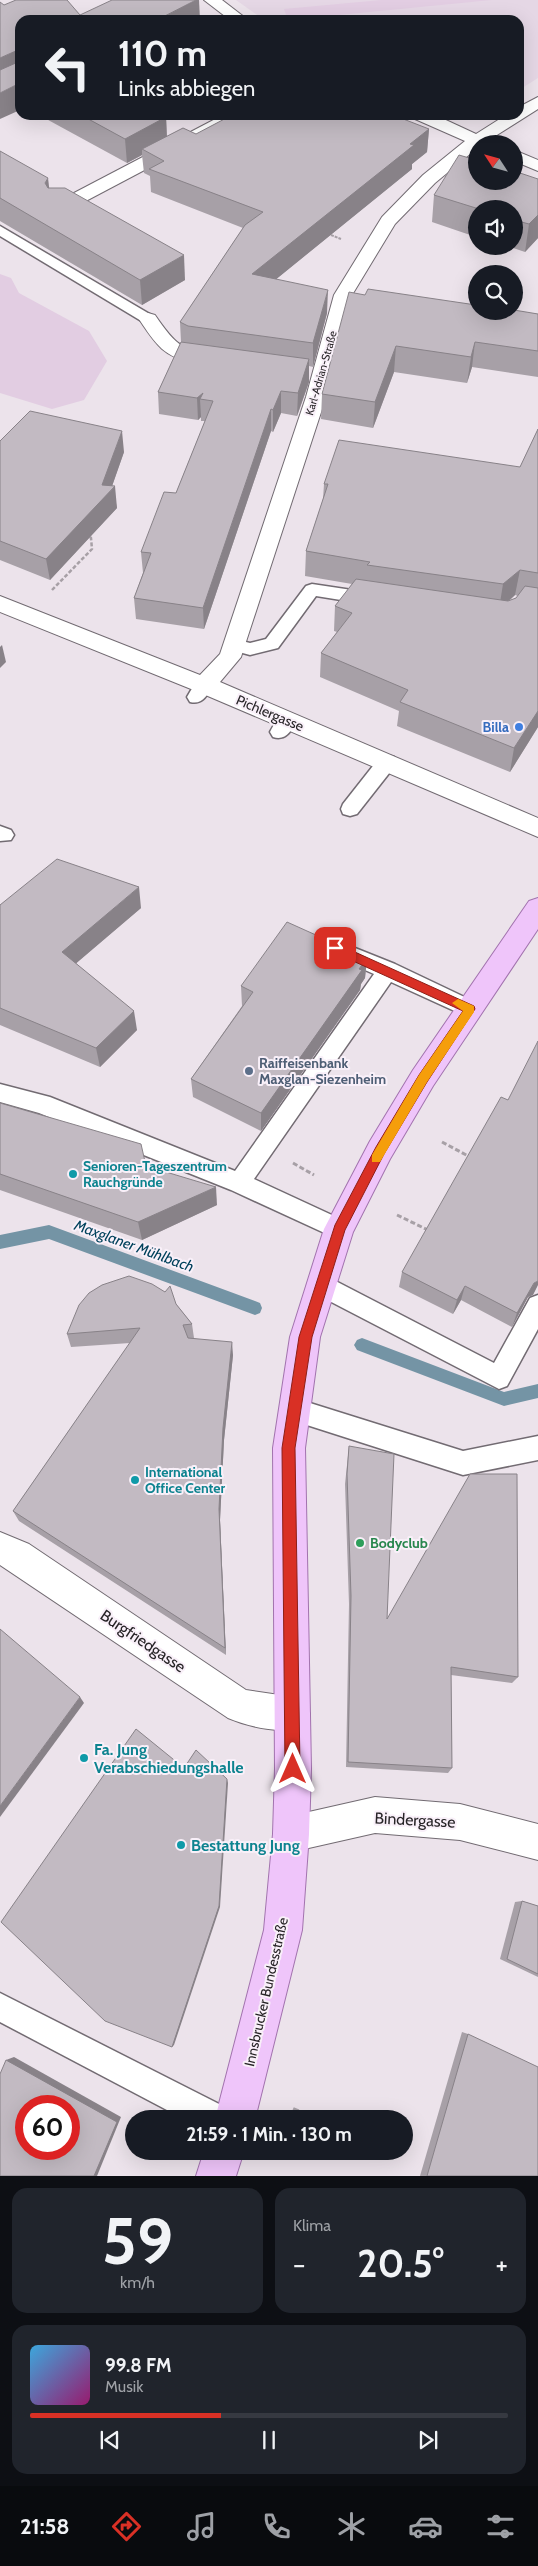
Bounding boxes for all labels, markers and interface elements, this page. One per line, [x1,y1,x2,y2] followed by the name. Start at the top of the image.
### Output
[118,32,207,75] text: 110 m
[35,35,100,100] icon: left
[118,75,255,102] text: Links abbiegen
[468,135,522,190] north arrow
[468,135,523,320] map controls
[468,200,523,255] button: sound
[468,265,523,320] button: search
[302,329,340,417] street label: Karl-Adrian-Straße
[233,691,307,735] street label: Pichlergasse
[483,718,509,736] place label: Billa
[513,721,525,733] marker: Billa
[314,927,356,969] pin
[321,934,349,962] icon: arrive
[259,1054,386,1088] place label: Raiffeisenbank Maxglan-Siezenheim
[243,1065,255,1077] marker: Raiffeisenbank Maxglan-Siezenheim
[83,1157,227,1191] place label: Senioren-Tageszentrum Rauchgründe
[67,1168,79,1180] marker: Senioren-Tageszentrum Rauchgründe
[71,1216,196,1276] water label: Maxglaner Mühlbach
[145,1463,226,1497] place label: International Office Center
[129,1474,141,1486] marker: International Office Center
[370,1534,428,1552] place label: Bodyclub
[354,1537,366,1549] marker: Bodyclub
[97,1606,189,1676] street label: Burgfriedgasse
[94,1740,244,1777] place label: Fa. Jung Verabschiedungshalle
[266,1742,318,1794] position arrow
[78,1752,90,1764] marker: Fa. Jung Verabschiedungshalle
[374,1808,456,1832] street label: Bindergasse
[191,1836,300,1855] place label: Bestattung Jung
[175,1839,187,1851] marker: Bestattung Jung
[240,1916,292,2068] street label: Innsbrucker Bundesstraße
[15,2095,80,2160] speed limit sign: 60
[186,2123,352,2146] text: 21:59 · 1 Min. · 130 m
[102,2201,173,2280] text: 59
[293,2216,331,2235] text: Klima
[357,2240,444,2287] text: 20.5°
[293,2247,305,2281] text: −
[496,2247,508,2281] text: +
[120,2273,155,2292] text: km/h
[105,2354,172,2377] text: 99.8 FM
[105,2377,143,2396] text: Musik
[96,2426,124,2454] icon: previous
[255,2426,283,2454] icon: pause
[414,2426,442,2454] icon: next
[109,2509,144,2544] icon: directions
[184,2509,219,2544] icon: music
[259,2509,294,2544] icon: phone
[334,2509,369,2544] icon: climate
[408,2509,443,2544] icon: car
[483,2509,518,2544] icon: filters
[20,2513,70,2540] text: 21:58

